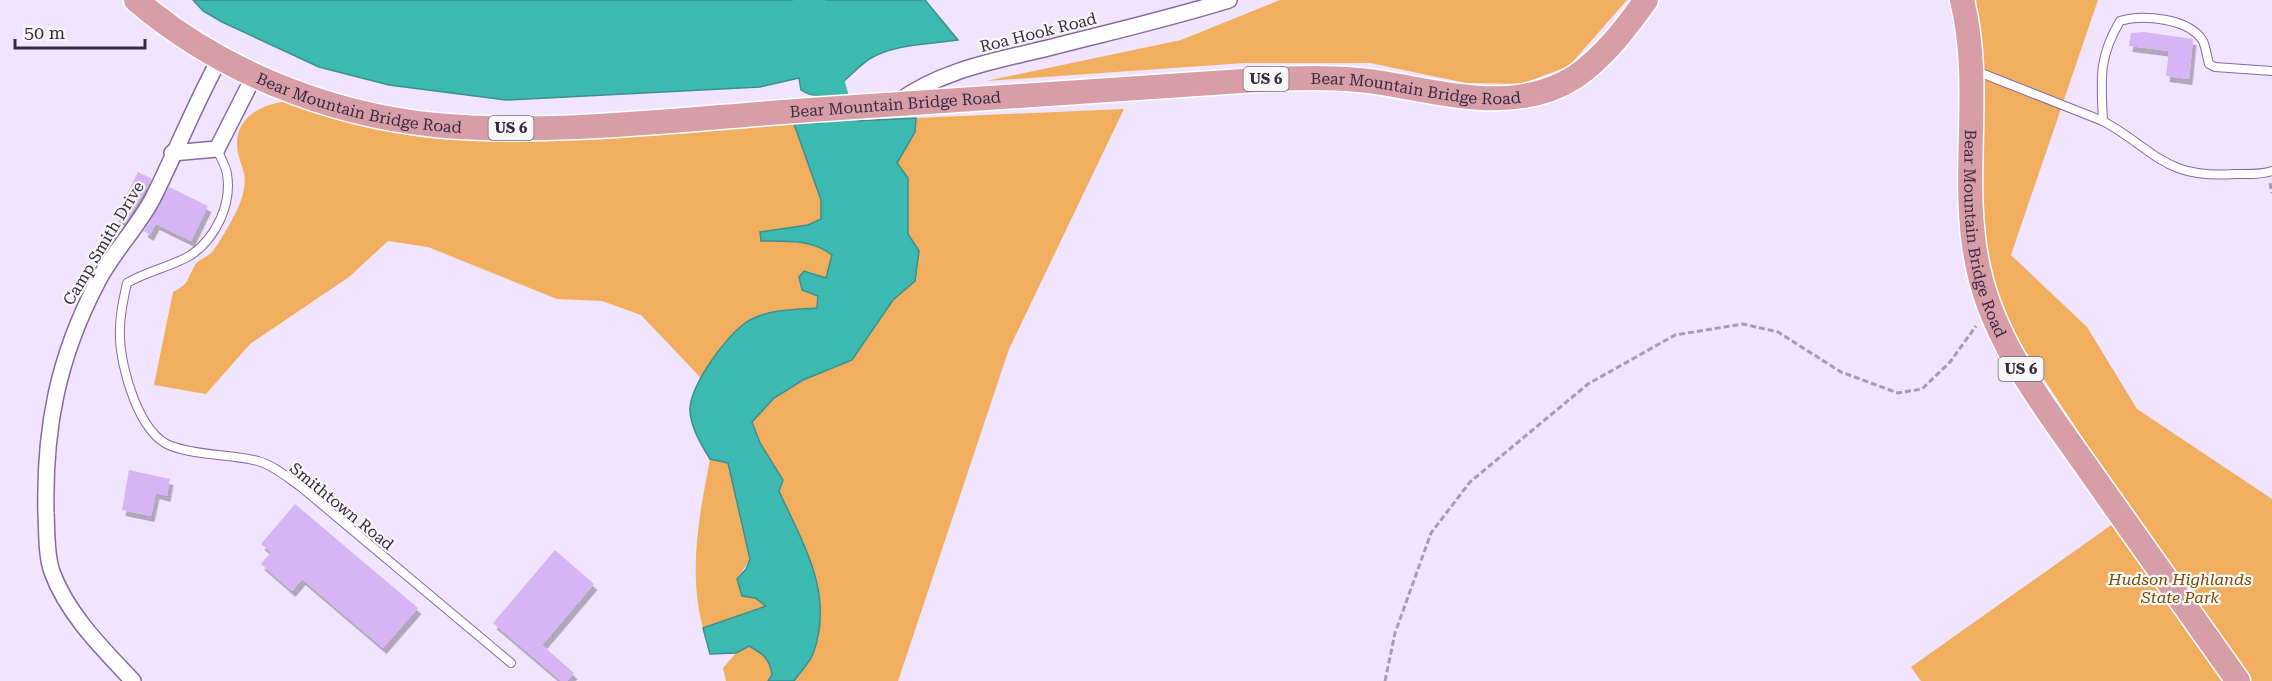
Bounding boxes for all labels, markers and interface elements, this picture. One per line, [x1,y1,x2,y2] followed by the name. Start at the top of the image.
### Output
[978,9,1098,56] street label: Roa Hook Road
[15,12,146,50] scale bar
[24,22,65,43] text: 50 m
[1244,67,1288,91] road number: US 6
[253,69,462,137] street label: Bear Mountain Bridge Road
[1310,69,1522,108] street label: Bear Mountain Bridge Road
[789,88,1001,121] street label: Bear Mountain Bridge Road
[488,116,534,140] road number: US 6
[1960,129,2010,341] street label: Bear Mountain Bridge Road
[59,178,148,309] street label: Camp Smith Drive
[1998,357,2044,381] road number: US 6
[286,459,397,554] street label: Smithtown Road
[2107,570,2252,607] park label: Hudson Highlands State Park

